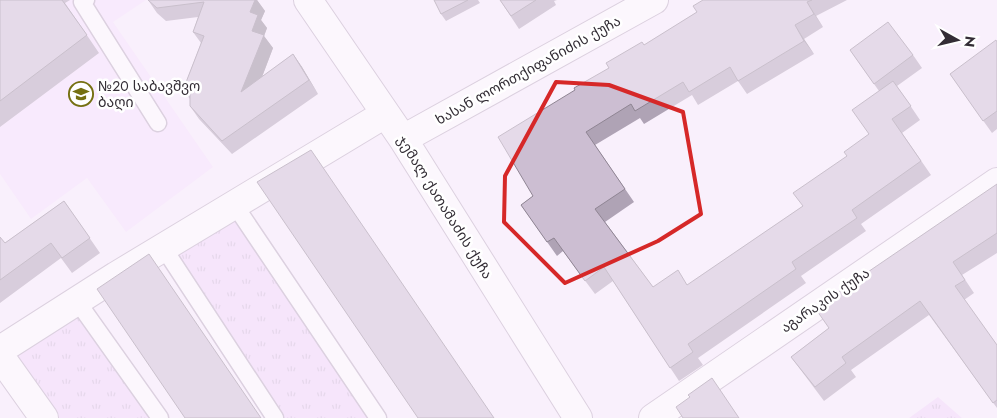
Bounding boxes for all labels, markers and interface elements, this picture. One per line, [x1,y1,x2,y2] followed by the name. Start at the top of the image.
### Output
[432,11,624,129] street label: ხასან ლორთქიფანიძის ქუჩა
[932,15,982,65] north arrow
[959,35,981,49] text: N
[98,76,200,112] place label: №20 საბავშვო ბაღი
[68,81,94,107] school or university icon: №20 საბავშვო ბაღი
[393,131,497,283] street label: ჯემალ ქათამაძის ქუჩა
[777,263,873,337] street label: აგარაკის ქუჩა

